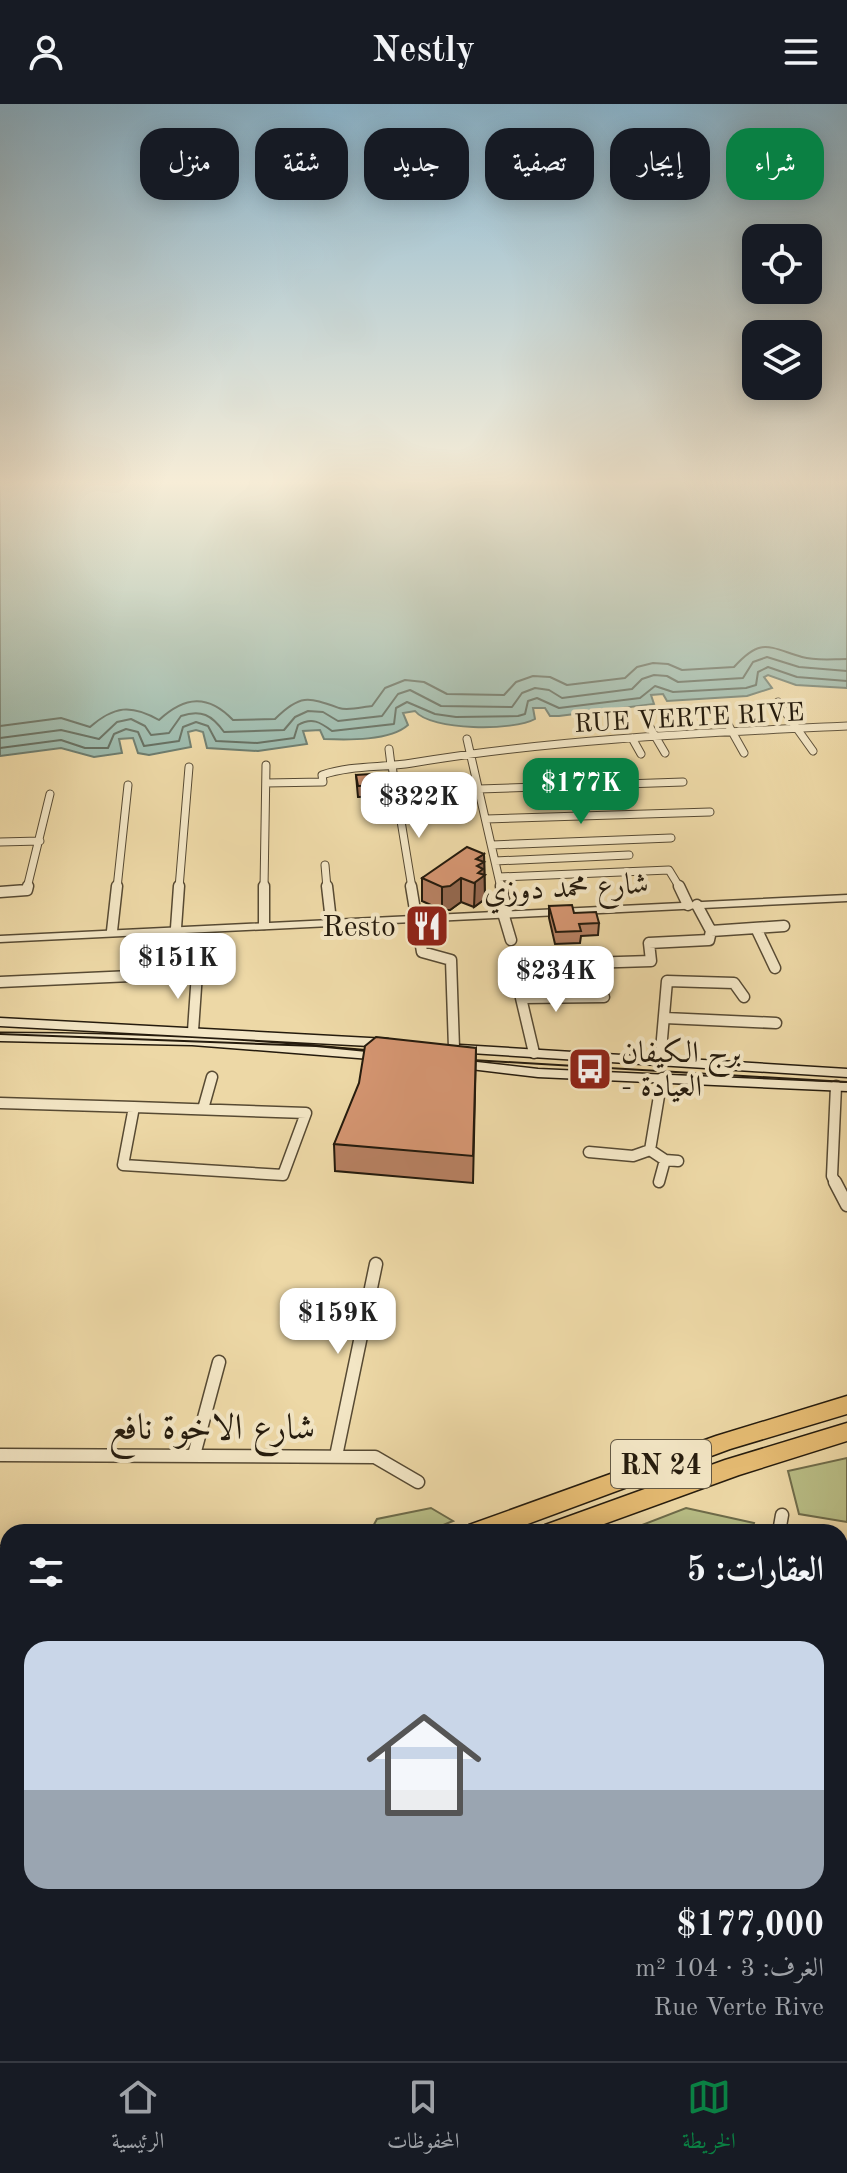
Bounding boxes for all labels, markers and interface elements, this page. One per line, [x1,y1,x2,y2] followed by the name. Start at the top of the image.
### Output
[24,30,68,74] icon: person
[779,30,823,74] icon: menu
[372,34,475,70] text: Nestly
[140,128,239,200] chip: منزل
[255,128,348,200] chip: شقة
[364,128,469,200] chip: جديد
[485,128,594,200] chip: تصفية
[610,128,710,200] chip: إيجار
[726,128,824,200] chip: شراء
[742,224,822,400] map controls
[742,224,822,304] button: locate
[742,320,822,400] button: layers
[573,700,805,738] street label: RUE VERTE RIVE
[525,758,637,826] pin: $177K
[541,771,621,797] text: $177K
[363,772,475,840] pin: $322K
[379,785,459,811] text: $322K
[483,870,650,916] street label: شارع محمد دوزي
[403,902,451,950] restaurant icon: Resto
[322,913,396,943] place label: Resto
[122,933,234,1001] pin: $151K
[138,946,218,972] text: $151K
[500,946,612,1014] pin: $234K
[516,959,596,985] text: $234K
[621,1037,741,1103] place label: برج الكيفان - العيادة
[566,1045,614,1093] bus stop icon: برج الكيفان - العيادة
[282,1288,394,1356] pin: $159K
[298,1301,378,1327] text: $159K
[109,1412,315,1459] street label: شارع الاخوة نافع
[611,1440,711,1488] road number: RN 24
[24,1550,68,1594] icon: filters
[686,1554,824,1588] text: العقارات: 5
[352,1693,496,1837] icon: home
[676,1909,824,1943] text: $177,000
[635,1956,824,1982] text: الغرف: 3 · 104 m²
[654,1995,824,2021] text: Rue Verte Rive
[111,2075,164,2162] tab: الرئيسية
[387,2075,459,2162] tab: المحفوظات
[682,2075,736,2162] tab: الخريطة

